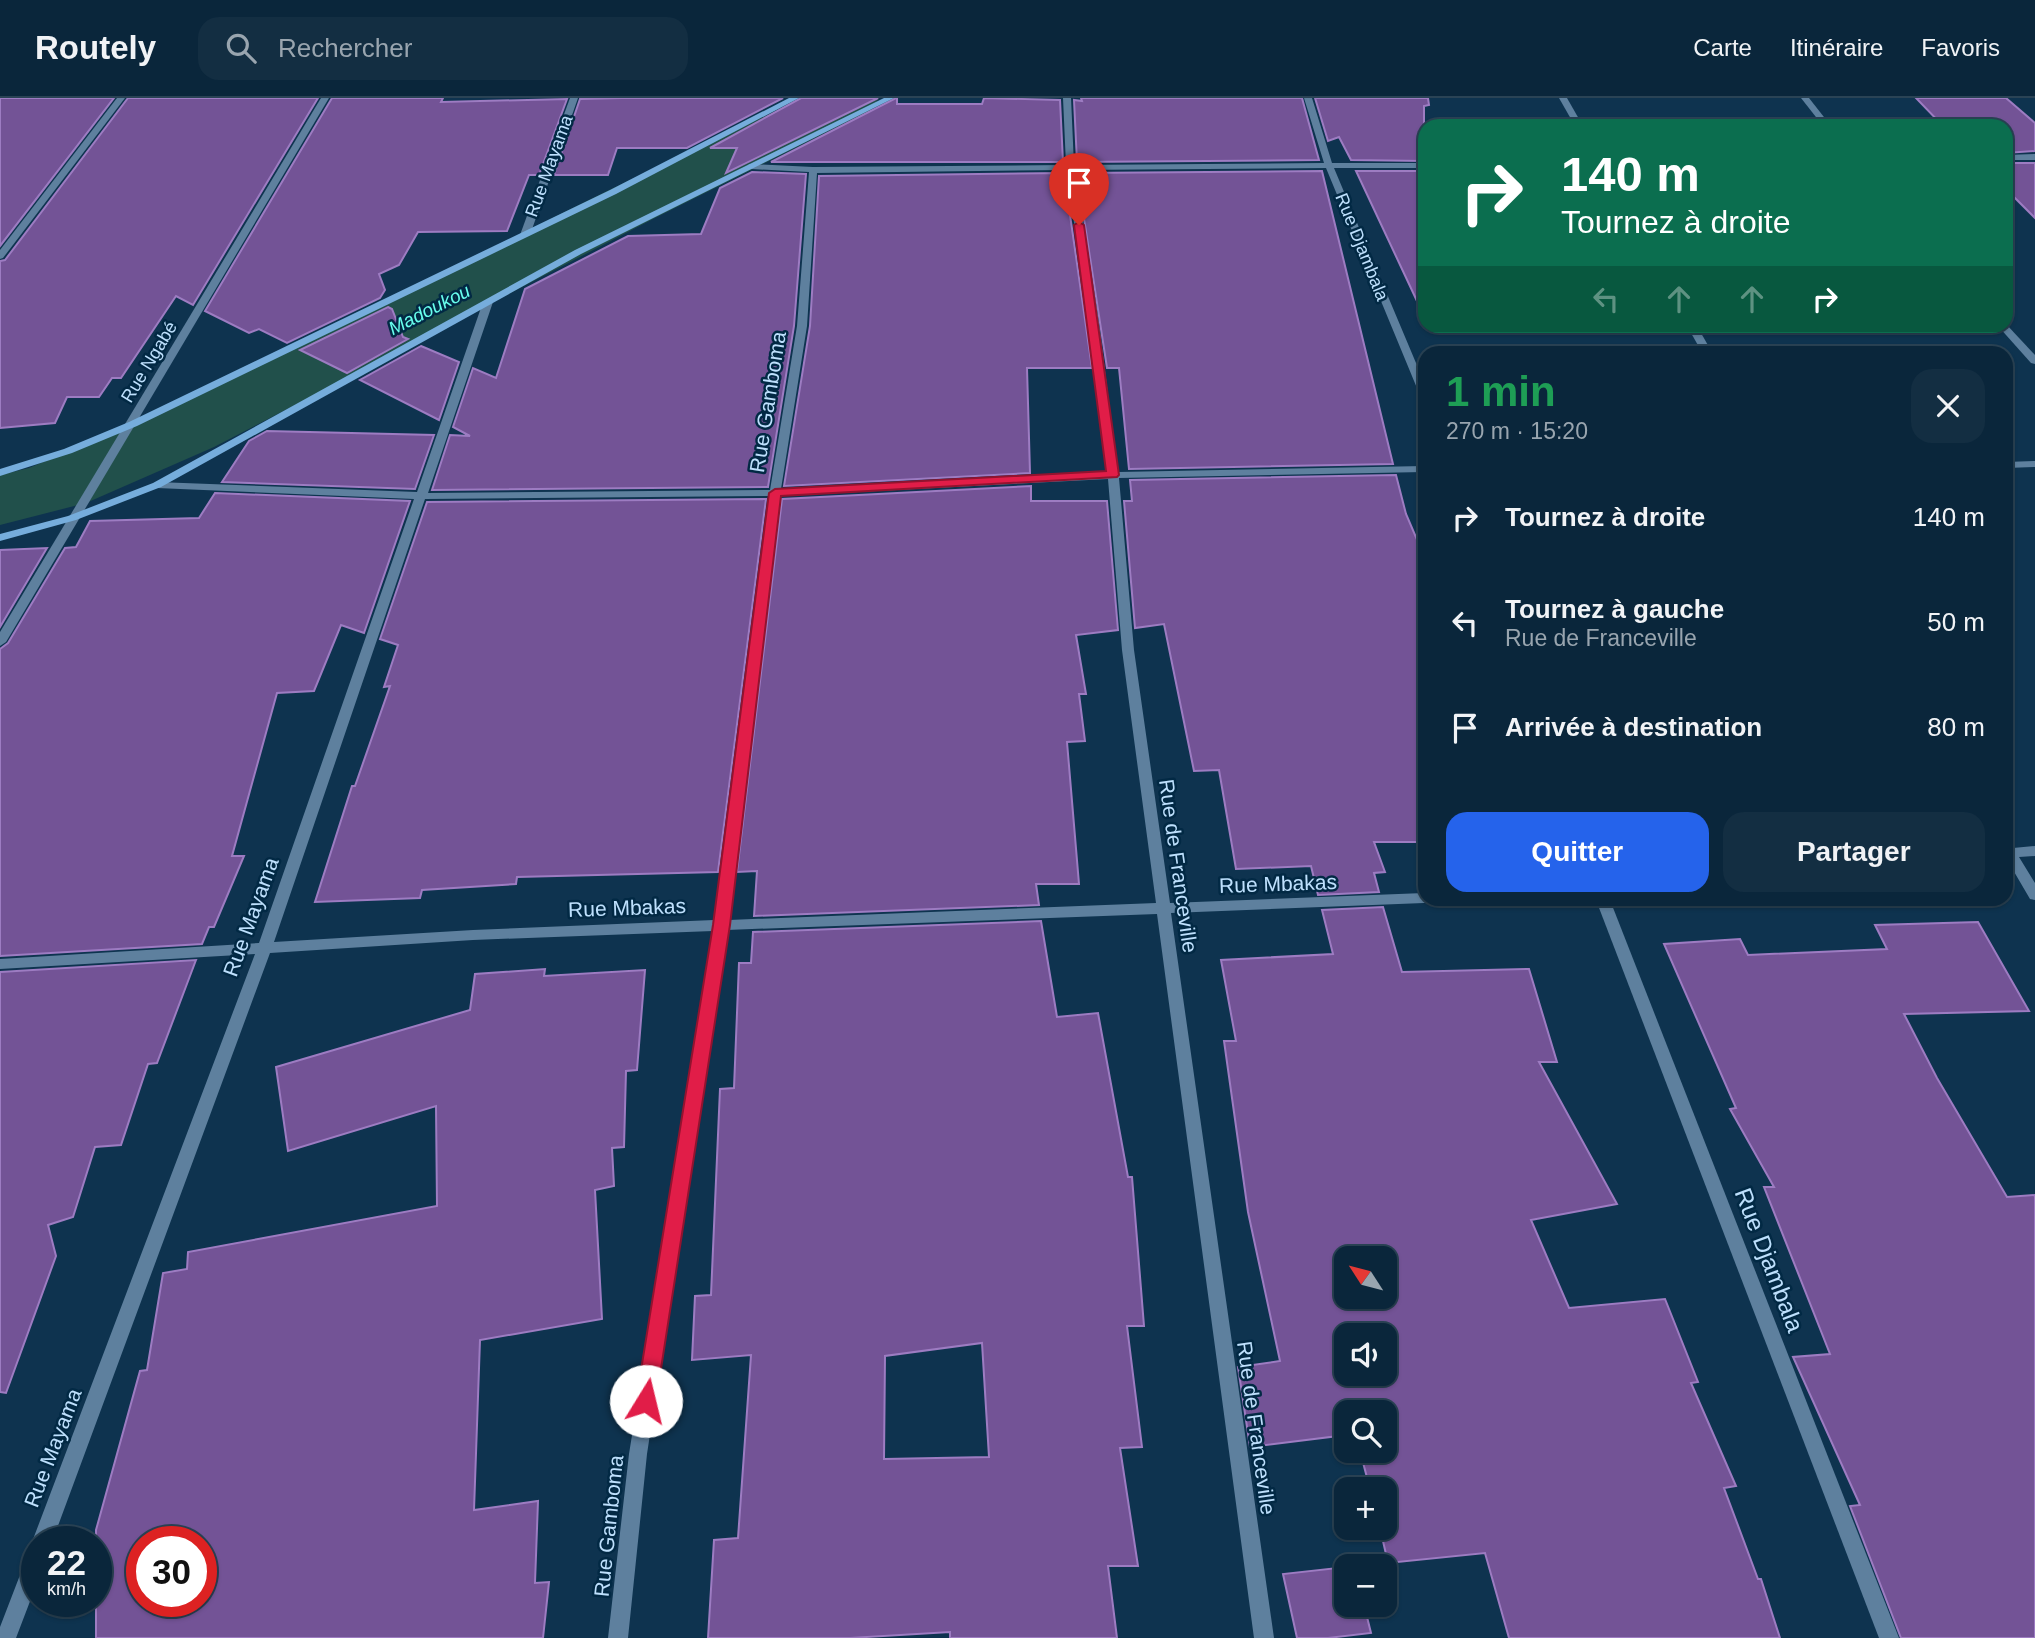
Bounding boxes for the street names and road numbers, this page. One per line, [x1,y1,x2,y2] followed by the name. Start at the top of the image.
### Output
[521,111,577,220] street label: Rue Mayama
[1331,190,1393,305] street label: Rue Djambala
[117,318,181,406] street label: Rue Ngabé
[745,329,790,474] street label: Rue Gamboma
[1155,778,1202,954] street label: Rue de Franceville
[218,854,283,979] street label: Rue Mayama
[1219,870,1337,897] street label: Rue Mbakas
[568,894,686,921] street label: Rue Mbakas
[1730,1184,1810,1336] street label: Rue Djambala
[1233,1340,1280,1516] street label: Rue de Franceville
[19,1385,86,1510] street label: Rue Mayama
[590,1454,627,1598] street label: Rue Gamboma

